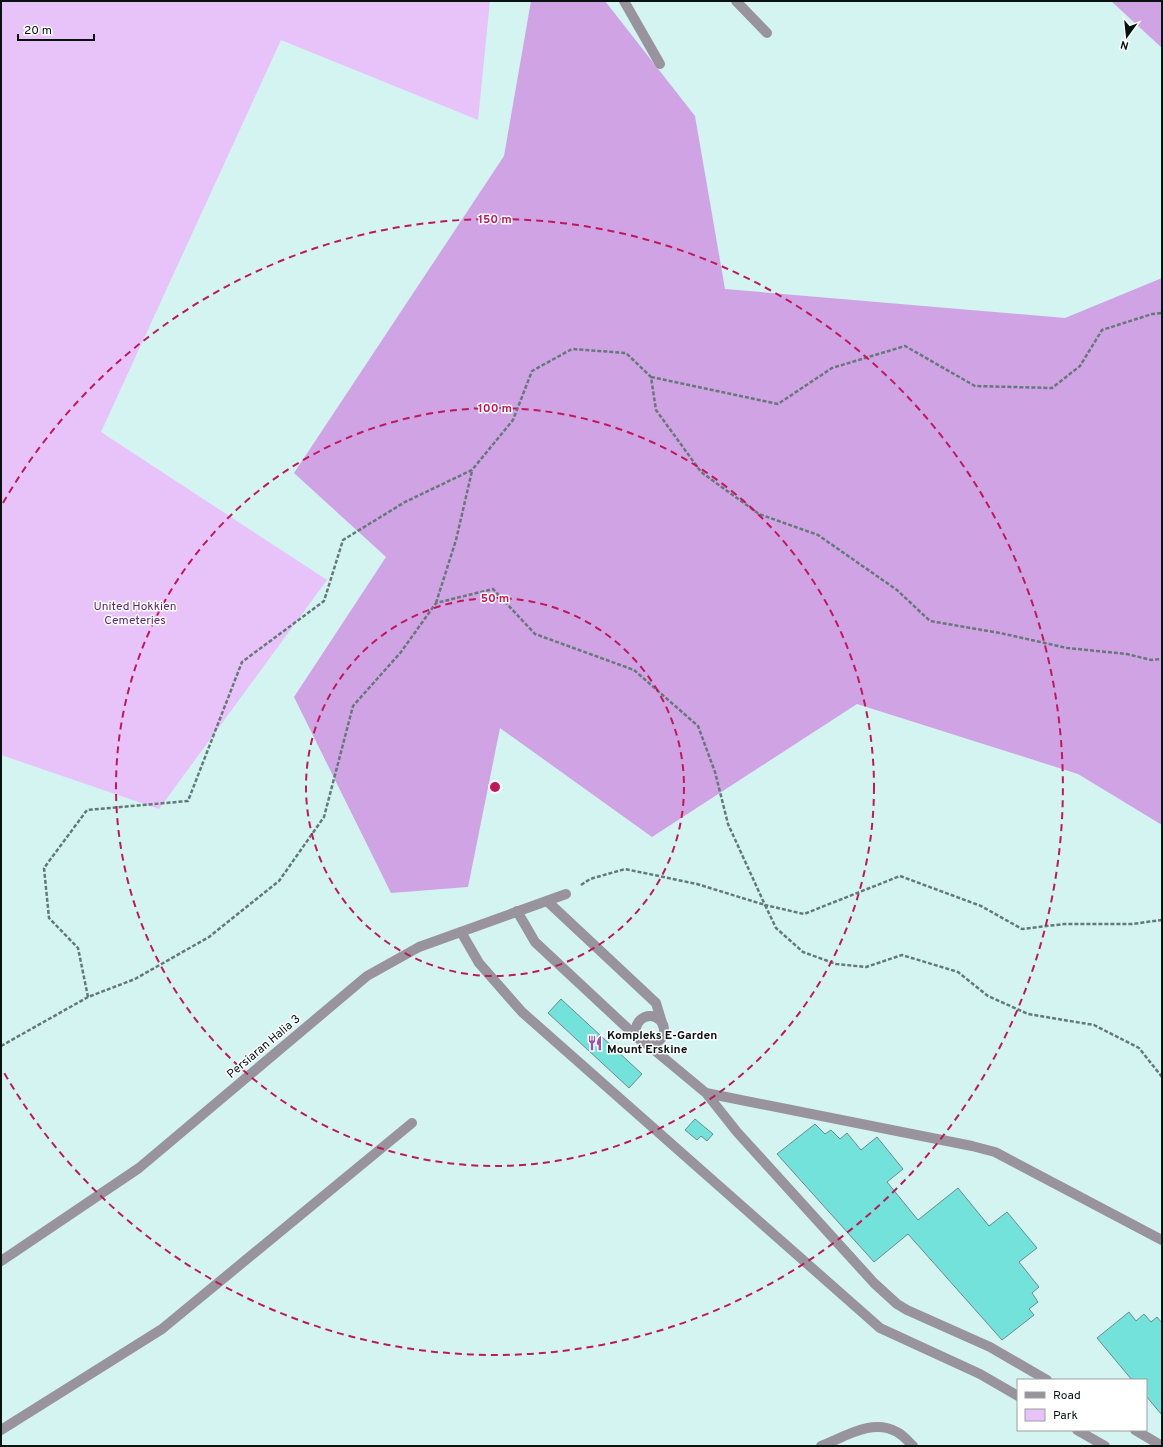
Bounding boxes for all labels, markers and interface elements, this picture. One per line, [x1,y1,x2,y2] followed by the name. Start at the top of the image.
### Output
[18,16,94,42] scale bar
[1107,16,1147,56] north arrow
[24,23,52,39] text: 20 m
[1119,37,1130,52] text: N
[478,212,512,228] text: 150 m
[478,401,512,417] text: 100 m
[481,591,509,607] text: 50 m
[94,599,176,629] park label: United Hokkien Cemeteries
[488,780,502,794] centre of rings
[224,1012,304,1082] street label: Persiaran Halia 3
[607,1028,717,1058] place label: Kompleks E-Garden Mount Erskine
[586,1034,604,1052] restaurant icon: Kompleks E-Garden Mount Erskine
[1017,1379,1147,1431] legend
[1053,1388,1081,1404] text: Road
[1053,1408,1078,1424] text: Park

